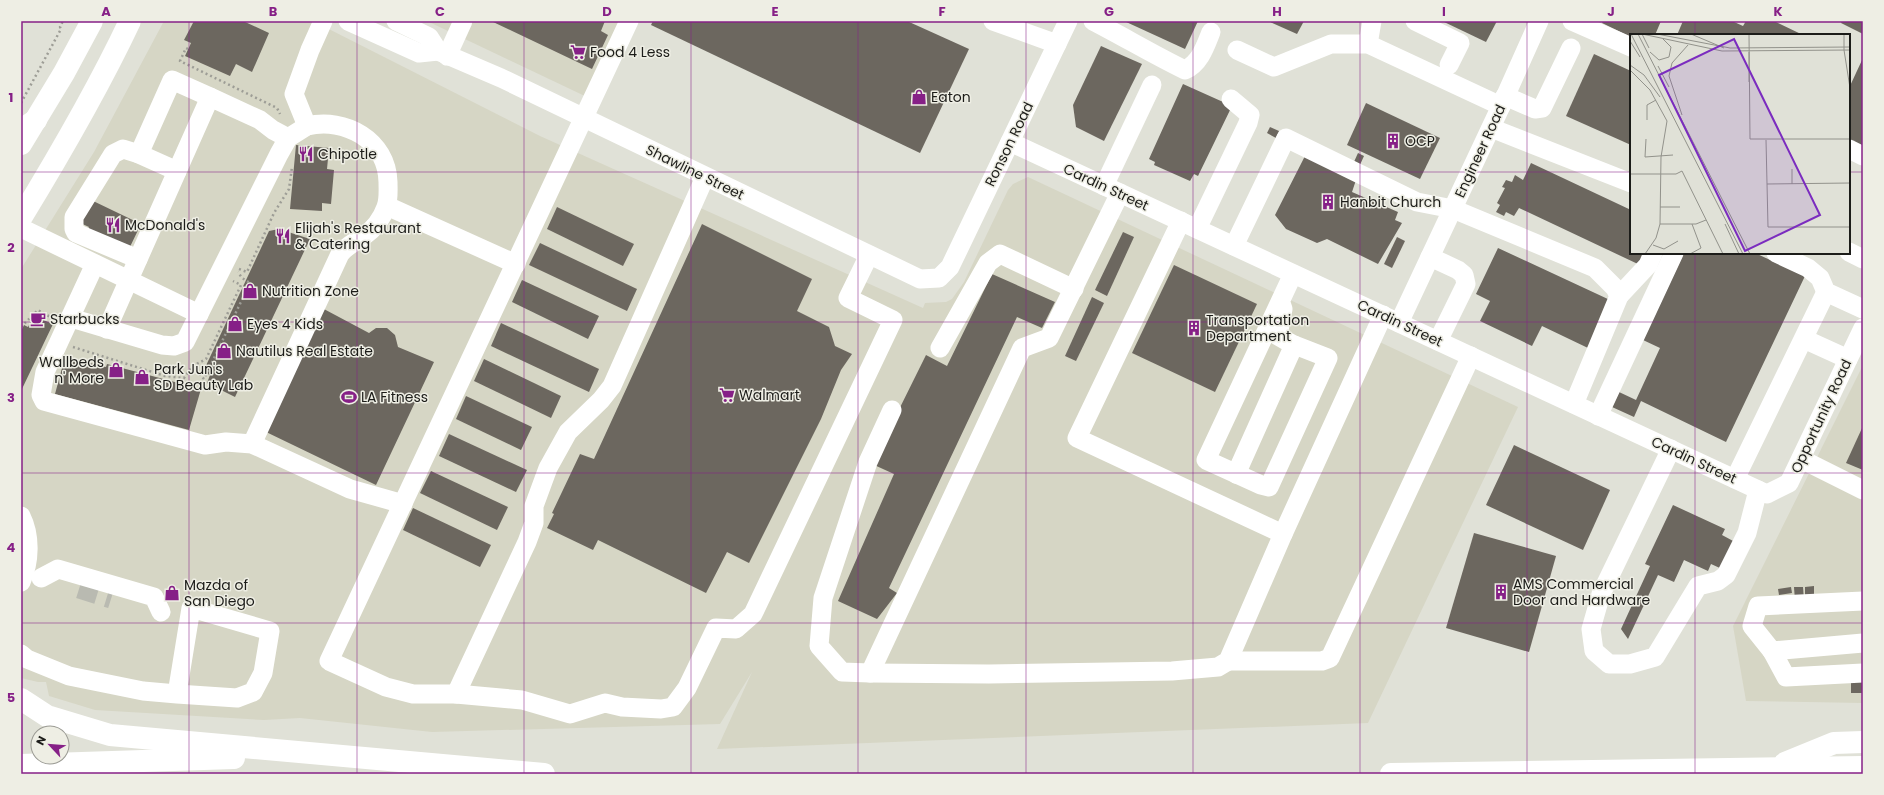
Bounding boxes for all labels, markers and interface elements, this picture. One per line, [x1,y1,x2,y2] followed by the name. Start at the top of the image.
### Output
[101,2,111,21] text: A
[269,2,278,21] text: B
[435,2,445,21] text: C
[602,2,612,21] text: D
[771,2,779,21] text: E
[938,2,946,21] text: F
[1104,2,1114,21] text: G
[1272,2,1282,21] text: H
[1442,2,1446,21] text: I
[1607,2,1615,21] text: J
[1773,2,1783,21] text: K
[1630,34,1850,254] inset map
[590,42,670,62] place label: Food 4 Less
[569,43,587,61] supermarket icon: Food 4 Less
[931,87,971,107] place label: Eaton
[9,88,13,107] text: 1
[910,88,928,106] shop icon: Eaton
[980,98,1038,190] street label: Ronson Road
[1450,101,1510,201] street label: Engineer Road
[1405,131,1435,151] place label: OCP
[1384,132,1402,150] building icon: OCP
[642,139,748,205] street label: Shawline Street
[318,144,377,164] place label: Chipotle
[297,145,315,163] restaurant icon: Chipotle
[1060,158,1152,216] street label: Cardin Street
[1340,192,1441,212] place label: Hanbit Church
[1319,193,1337,211] building icon: Hanbit Church
[125,215,205,235] place label: McDonald's
[104,216,122,234] restaurant icon: McDonald's
[295,218,421,254] place label: Elijah's Restaurant & Catering
[274,227,292,245] restaurant icon: Elijah's Restaurant & Catering
[7,238,15,257] text: 2
[262,281,359,301] place label: Nutrition Zone
[241,282,259,300] shop icon: Nutrition Zone
[1354,294,1446,352] street label: Cardin Street
[50,309,119,329] place label: Starbucks
[29,310,47,328] cafe icon: Starbucks
[1206,310,1309,346] place label: Transportation Department
[247,314,323,334] place label: Eyes 4 Kids
[226,315,244,333] shop icon: Eyes 4 Kids
[1185,319,1203,337] building icon: Transportation Department
[236,341,373,361] place label: Nautilus Real Estate
[215,342,233,360] shop icon: Nautilus Real Estate
[39,352,104,388] place label: Wallbeds n' More
[1786,356,1856,476] street label: Opportunity Road
[154,359,253,395] place label: Park Jun's SD Beauty Lab
[107,361,125,379] shop icon: Wallbeds n' More
[133,368,151,386] shop icon: Park Jun's SD Beauty Lab
[739,385,800,405] place label: Walmart
[718,386,736,404] supermarket icon: Walmart
[361,387,428,407] place label: LA Fitness
[7,388,15,407] text: 3
[340,388,358,406] sports icon: LA Fitness
[1648,431,1740,489] street label: Cardin Street
[7,538,16,557] text: 4
[1513,574,1650,610] place label: AMS Commercial Door and Hardware
[184,575,255,611] place label: Mazda of San Diego
[1492,583,1510,601] building icon: AMS Commercial Door and Hardware
[163,584,181,602] shop icon: Mazda of San Diego
[7,688,15,707] text: 5
[30,725,70,765] north arrow
[32,733,50,748] text: N

